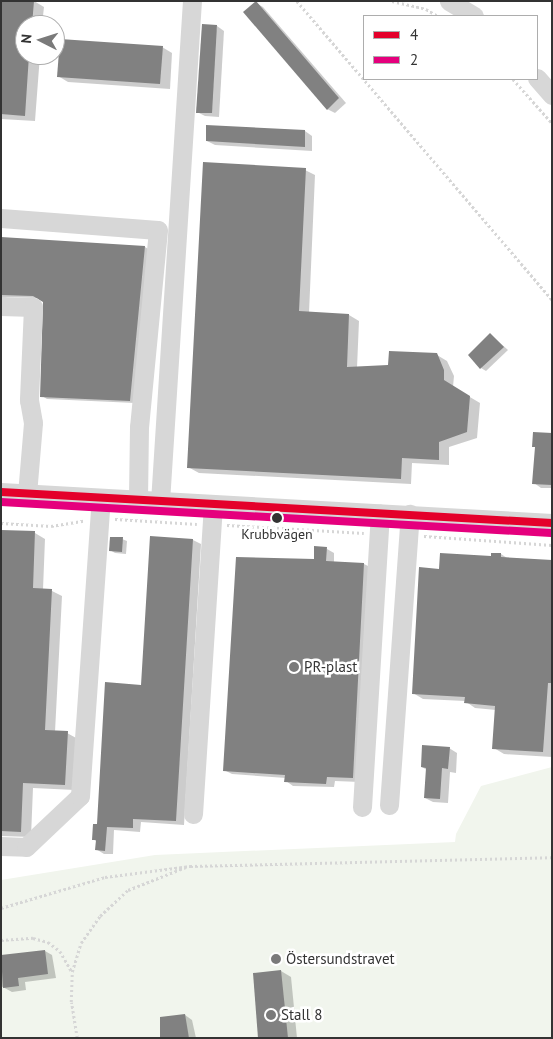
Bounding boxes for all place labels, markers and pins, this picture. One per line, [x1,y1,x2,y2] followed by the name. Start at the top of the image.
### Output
[272,513,282,523] marker: Krubbvägen
[241,526,313,542] place label: Krubbvägen
[304,658,357,676] place label: PR-plast
[288,661,300,673] marker: PR-plast
[286,950,395,968] place label: Östersundstravet
[270,953,282,965] marker: Östersundstravet
[281,1006,322,1024] place label: Stall 8
[265,1009,277,1021] marker: Stall 8

